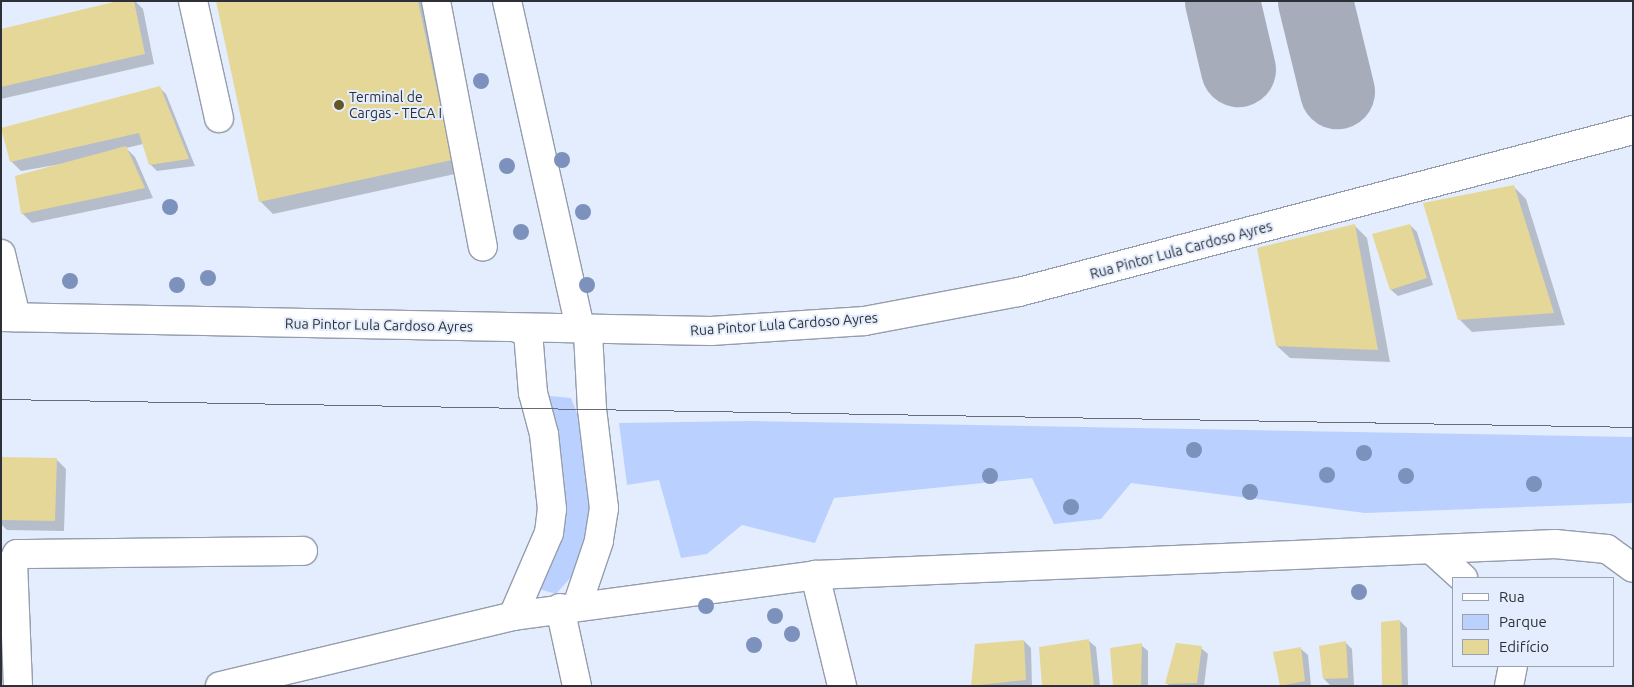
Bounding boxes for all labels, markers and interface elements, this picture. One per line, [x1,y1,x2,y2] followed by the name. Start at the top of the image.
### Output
[349,89,442,121] place label: Terminal de Cargas - TECA I
[333,99,345,111] marker: Terminal de Cargas - TECA I
[1088,218,1274,282] street label: Rua Pintor Lula Cardoso Ayres
[690,309,878,339] street label: Rua Pintor Lula Cardoso Ayres
[285,315,473,335] street label: Rua Pintor Lula Cardoso Ayres
[1452,577,1614,667] legend
[1499,588,1525,605] text: Rua
[1499,613,1547,630] text: Parque
[1499,638,1549,655] text: Edifício

